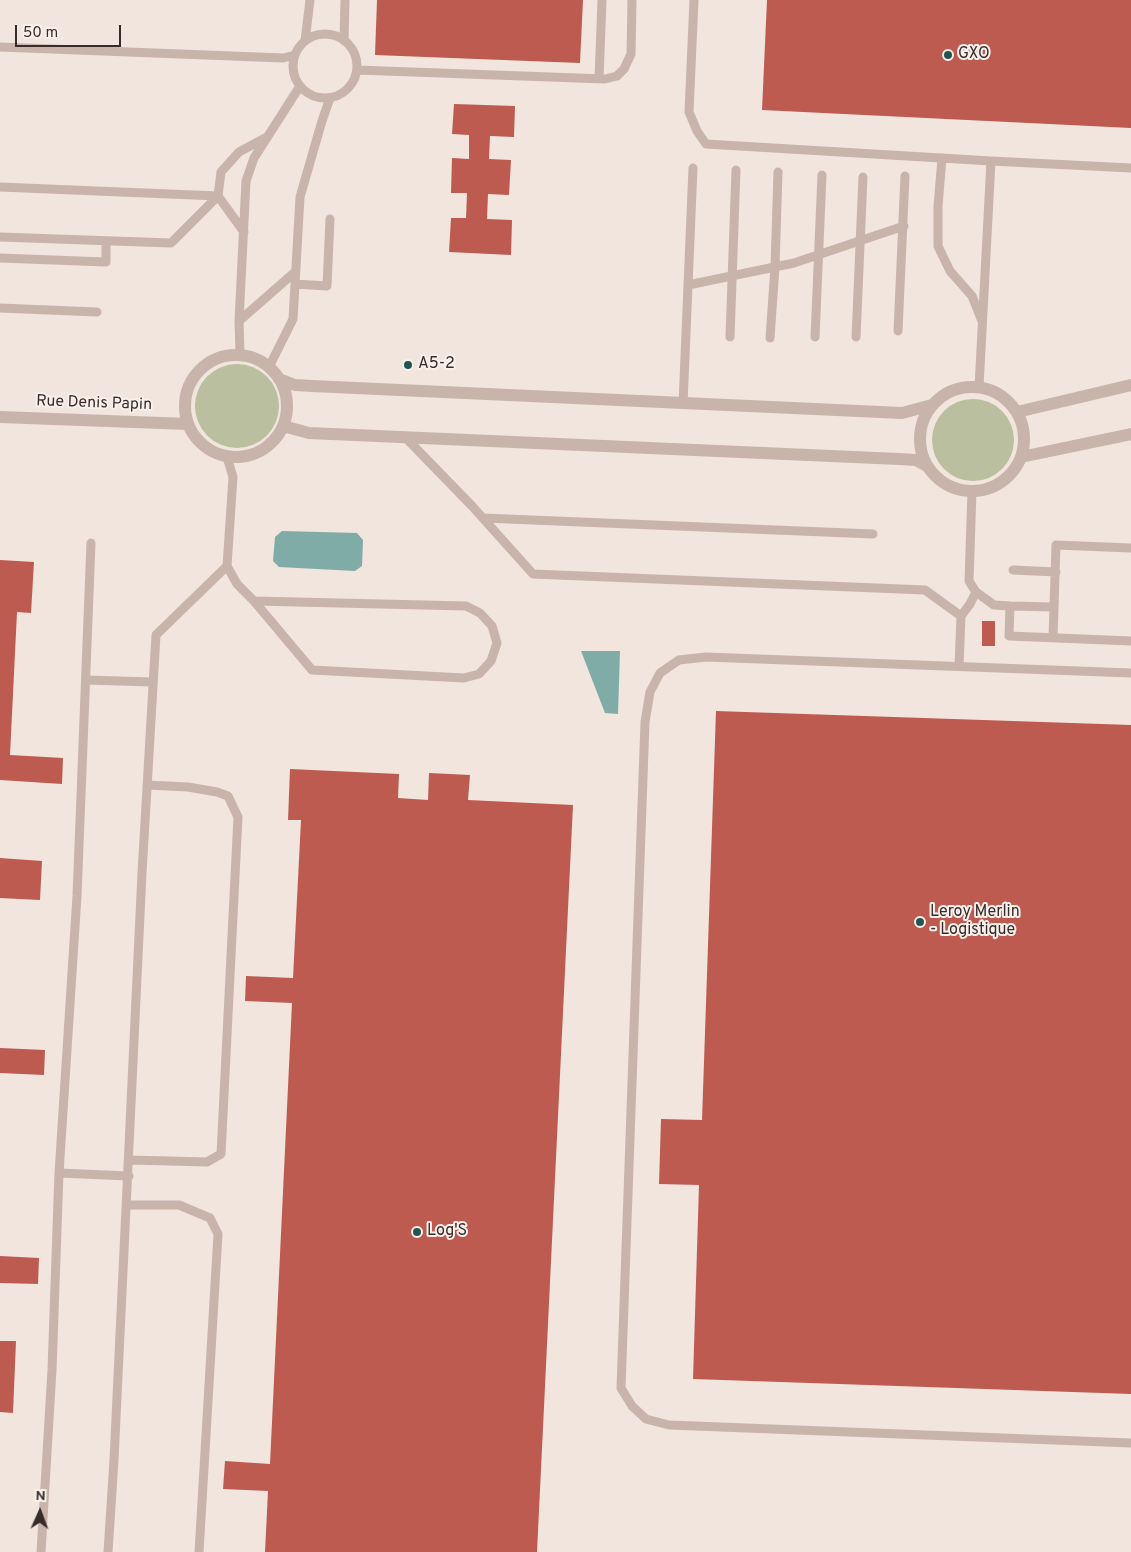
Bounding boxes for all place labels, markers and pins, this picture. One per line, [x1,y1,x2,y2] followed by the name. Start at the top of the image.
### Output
[958,45,990,65] place label: GXO
[942,49,954,61] marker: GXO
[418,355,455,375] place label: A5-2
[402,359,414,371] marker: A5-2
[930,903,1020,941] place label: Leroy Merlin - Logistique
[914,916,926,928] marker: Leroy Merlin - Logistique
[427,1222,467,1242] place label: Log'S
[411,1226,423,1238] marker: Log'S

